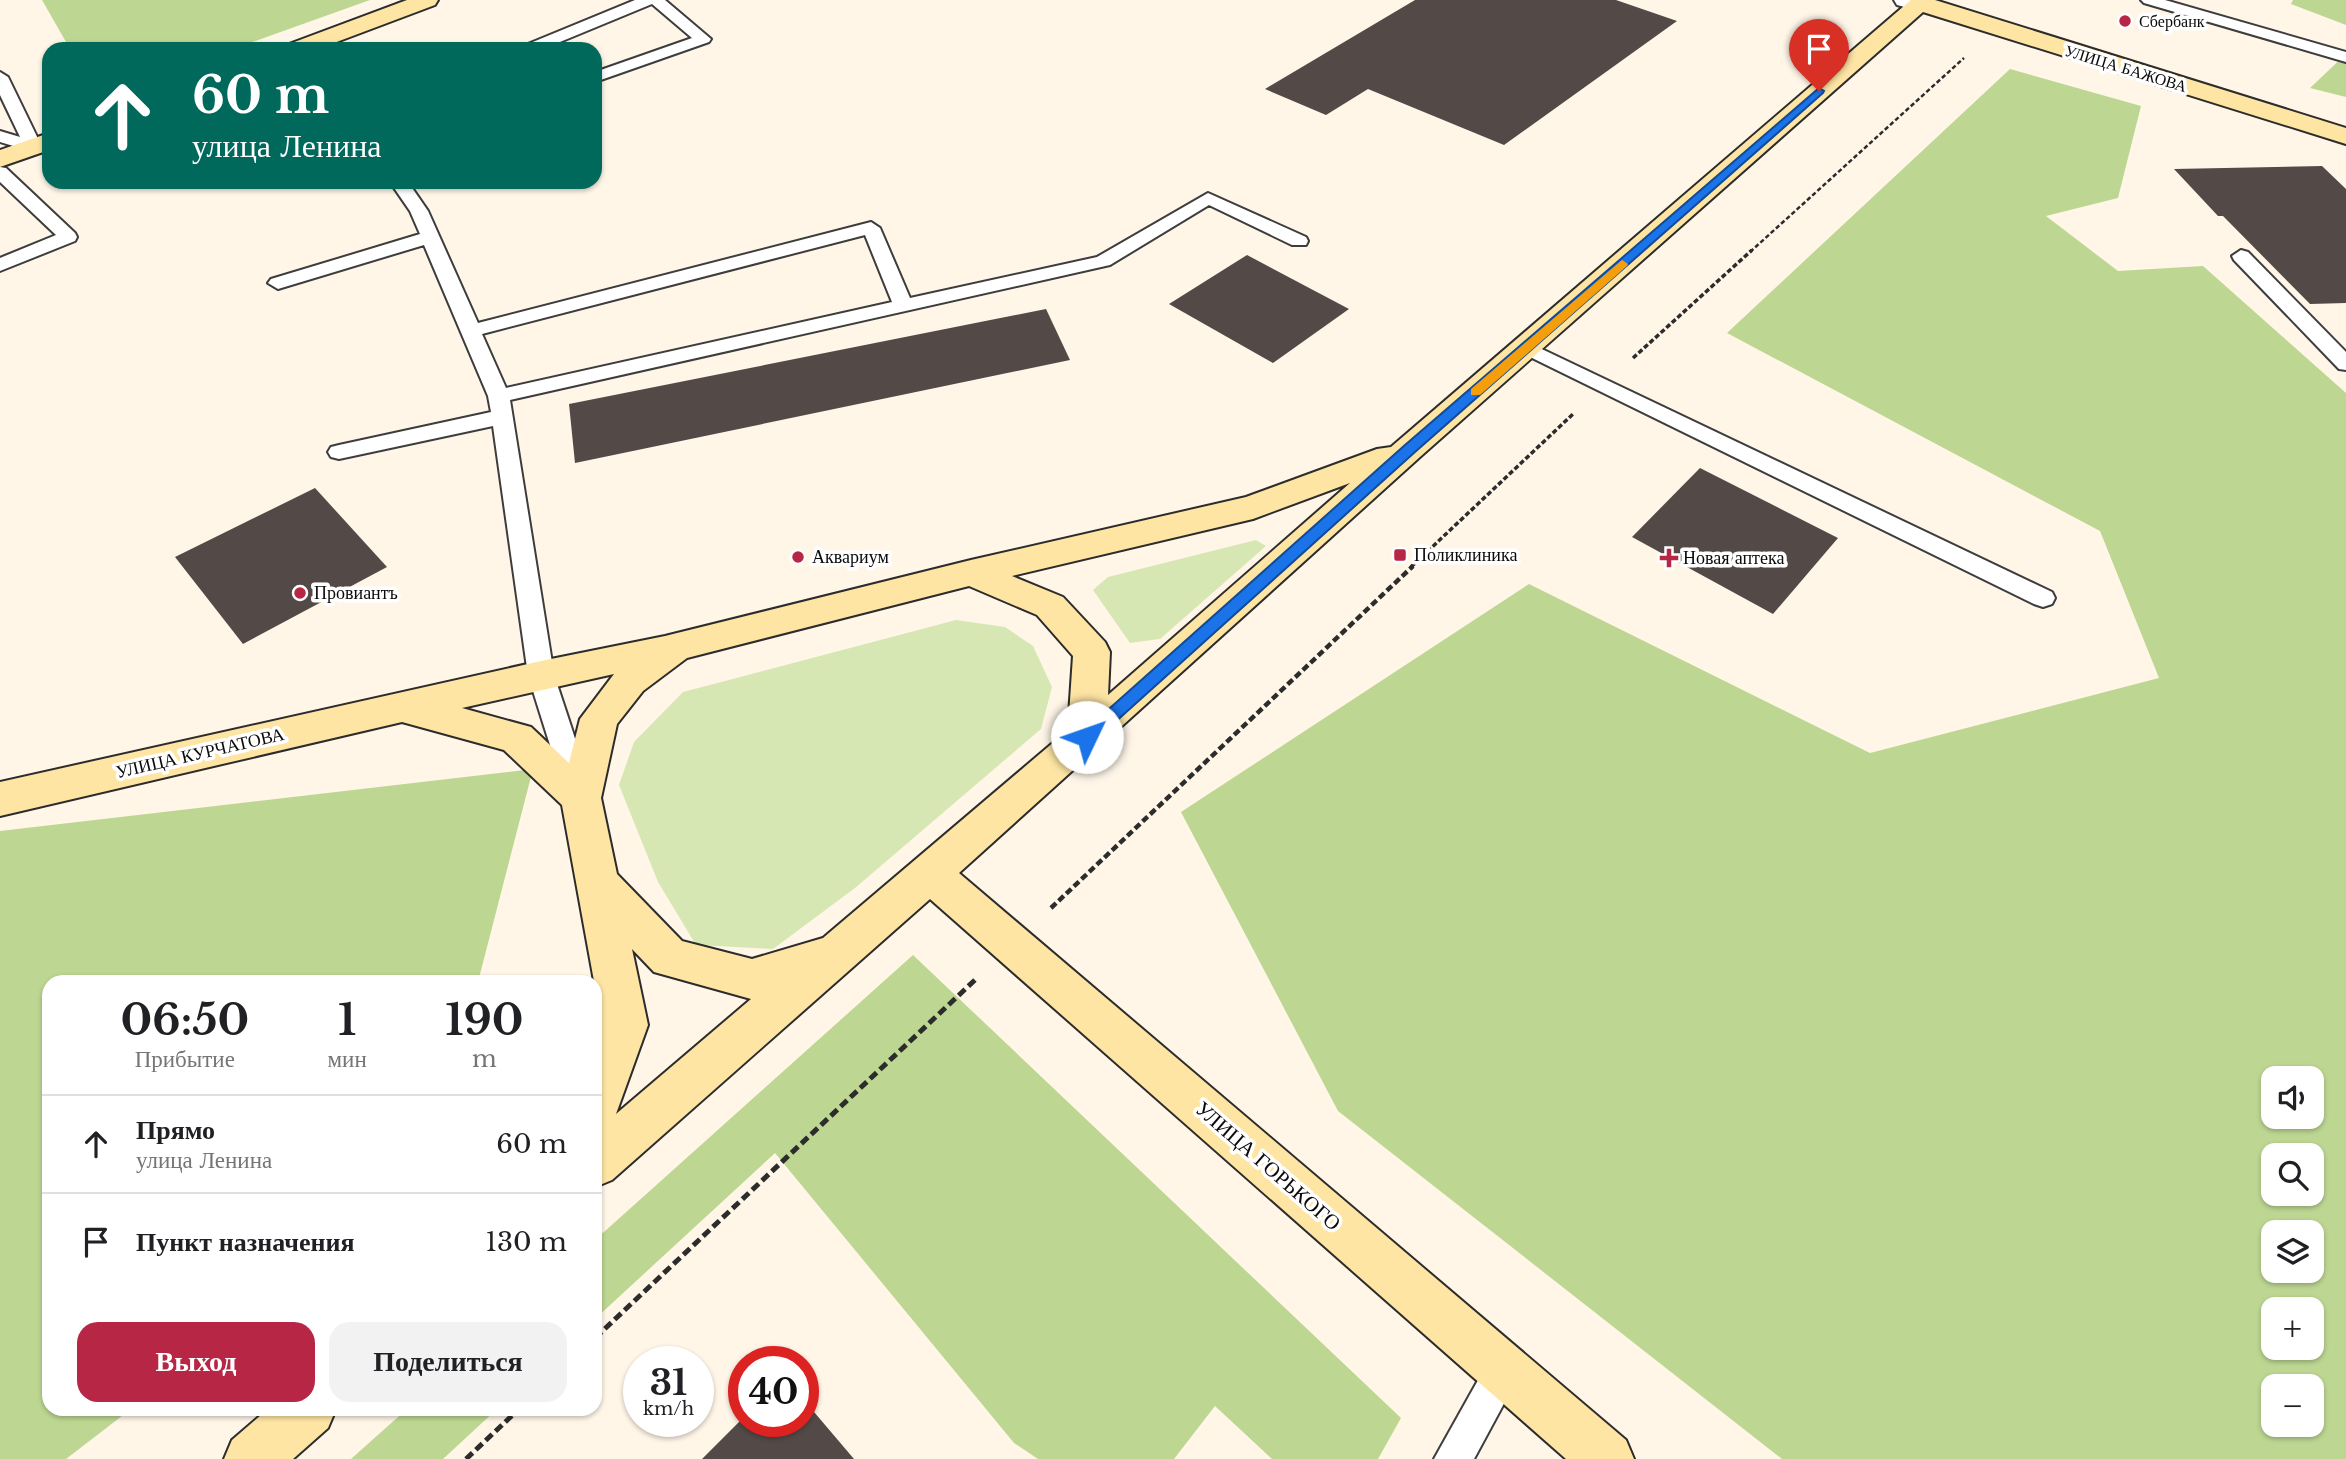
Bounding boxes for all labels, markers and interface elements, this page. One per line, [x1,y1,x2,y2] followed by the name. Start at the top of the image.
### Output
[2139,11,2205,31] place label: Сбербанк
[2117,13,2133,29] marker: Сбербанк
[1789,19,1849,91] pin
[1800,30,1838,68] icon: arrive
[2062,40,2190,96] street label: УЛИЦА БАЖОВА
[192,65,329,126] text: 60 m
[77,70,168,161] icon: ahead
[192,126,381,166] text: улица Ленина
[1414,544,1517,566] place label: Поликлиника
[812,546,889,568] place label: Аквариум
[1392,547,1408,563] marker: Поликлиника
[1683,547,1784,569] place label: Новая аптека
[790,549,806,565] marker: Аквариум
[1661,550,1677,566] marker: Новая аптека
[314,582,398,604] place label: Провиантъ
[292,585,308,601] marker: Провиантъ
[1050,700,1124,774] position arrow
[114,723,286,783] street label: УЛИЦА КУРЧАТОВА
[120,994,249,1046] text: 06:50
[338,994,356,1046] text: 1
[445,994,524,1046] text: 190
[135,1045,235,1073] text: Прибытие
[328,1045,367,1073] text: мин
[472,1045,497,1073] text: m
[2261,1066,2324,1437] map controls
[2261,1066,2324,1129] button: sound
[1190,1096,1346,1236] street label: УЛИЦА ГОРЬКОГО
[136,1114,215,1146] text: Прямо
[77,1125,115,1163] icon: ahead
[496,1128,567,1160] text: 60 m
[2261,1143,2324,1206] button: search
[136,1146,272,1174] text: улица Ленина
[2261,1220,2324,1283] button: layers
[77,1223,115,1261] icon: arrive
[136,1226,354,1258] text: Пункт назначения
[485,1226,567,1258] text: 130 m
[2261,1297,2324,1360] button: +
[77,1322,315,1402] button: Выход
[329,1322,567,1402] button: Поделиться
[728,1346,819,1437] speed limit sign: 40
[650,1361,687,1404] text: 31
[2261,1374,2324,1437] button: −
[643,1398,694,1420] text: km/h

